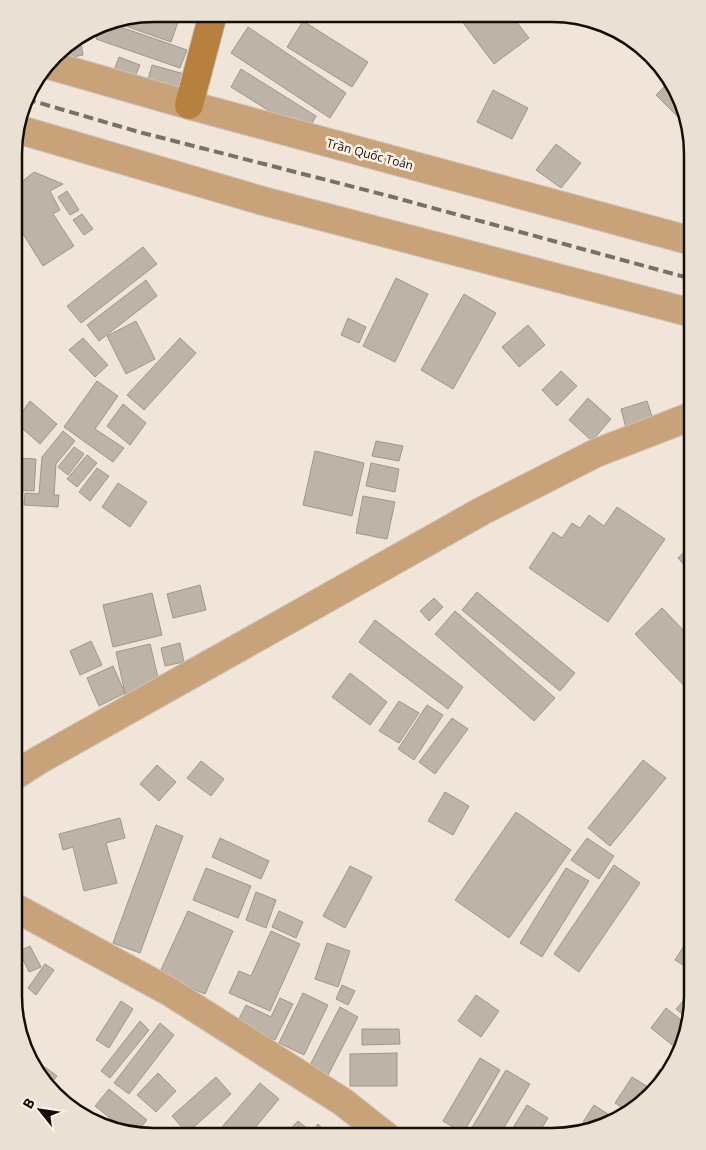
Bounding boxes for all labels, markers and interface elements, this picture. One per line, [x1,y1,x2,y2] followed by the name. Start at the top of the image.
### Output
[325,134,415,174] street label: Trần Quốc Toản
[15,1085,65,1135] north arrow
[18,1094,39,1112] text: B

